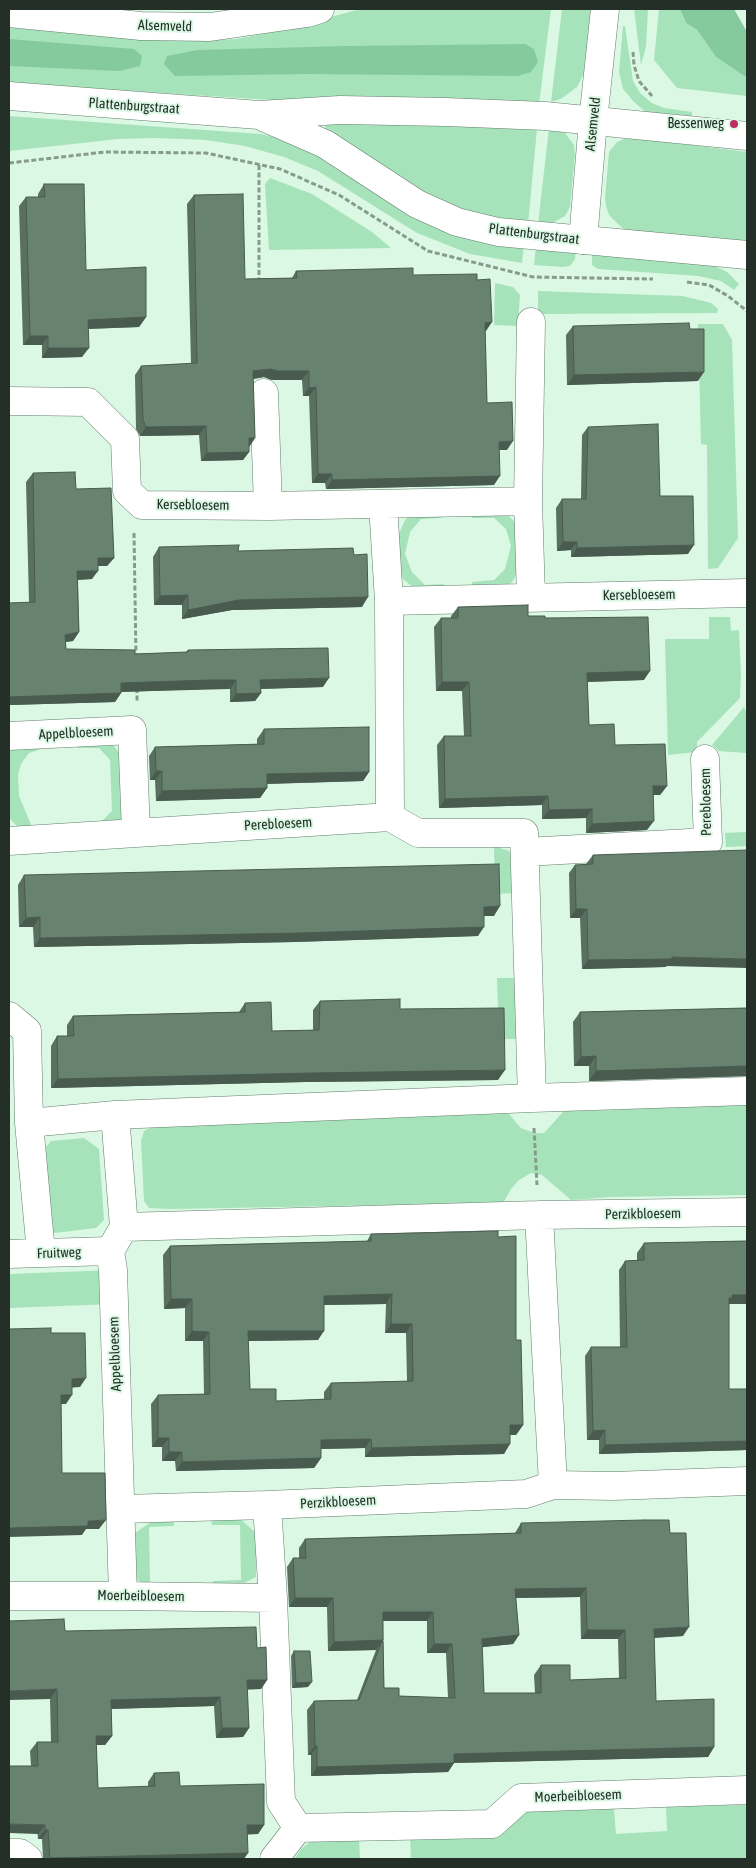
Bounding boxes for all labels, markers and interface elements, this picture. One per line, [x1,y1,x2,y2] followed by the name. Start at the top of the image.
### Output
[138,17,192,35] street label: Alsemveld
[88,94,180,118] street label: Plattenburgstraat
[582,96,604,152] street label: Alsemveld
[667,116,724,132] place label: Bessenweg
[728,118,740,130] marker: Bessenweg
[488,220,580,248] street label: Plattenburgstraat
[156,496,230,514] street label: Kersebloesem
[602,586,676,604] street label: Kersebloesem
[38,723,114,743] street label: Appelbloesem
[697,768,715,836] street label: Perebloesem
[244,814,312,834] street label: Perebloesem
[605,1205,681,1223] street label: Perzikbloesem
[37,1244,81,1262] street label: Fruitweg
[105,1316,125,1392] street label: Appelbloesem
[300,1492,376,1512] street label: Perzikbloesem
[97,1587,185,1605] street label: Moerbeibloesem
[534,1786,622,1806] street label: Moerbeibloesem

